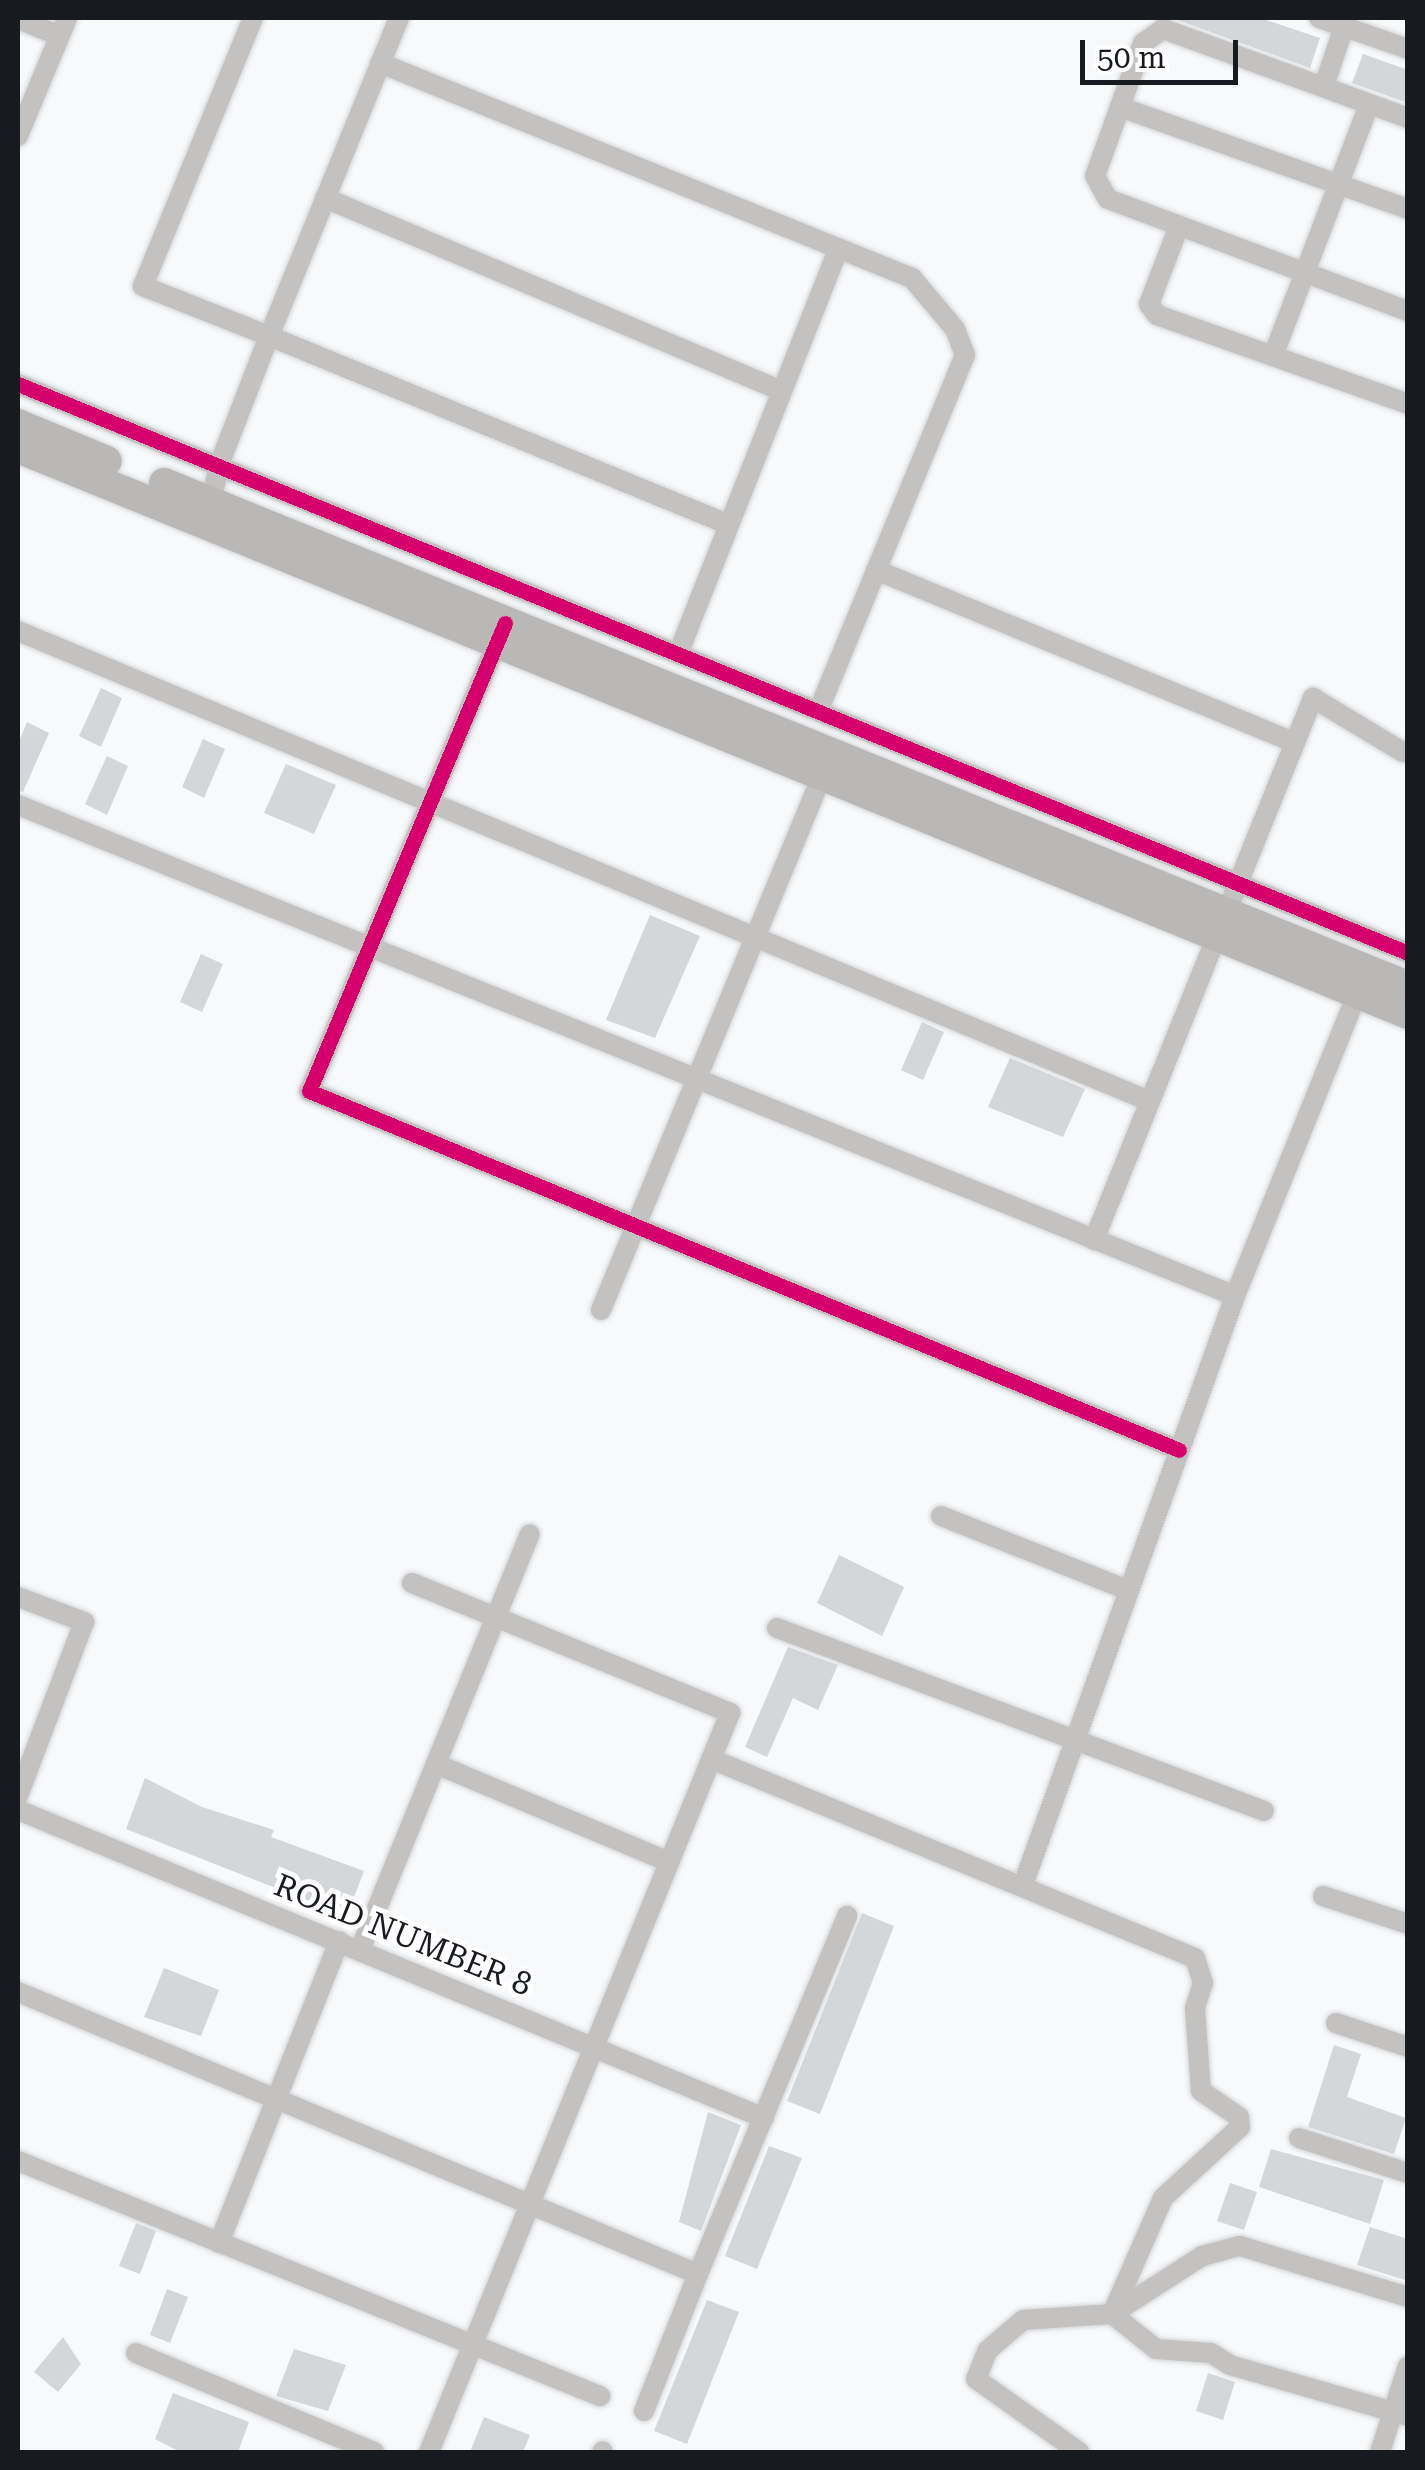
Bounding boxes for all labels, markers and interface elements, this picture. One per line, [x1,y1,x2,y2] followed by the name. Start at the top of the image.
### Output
[1085,20,1242,82] scale bar
[1097,40,1166,75] text: 50 m
[269,1866,537,2004] street label: ROAD NUMBER 8

